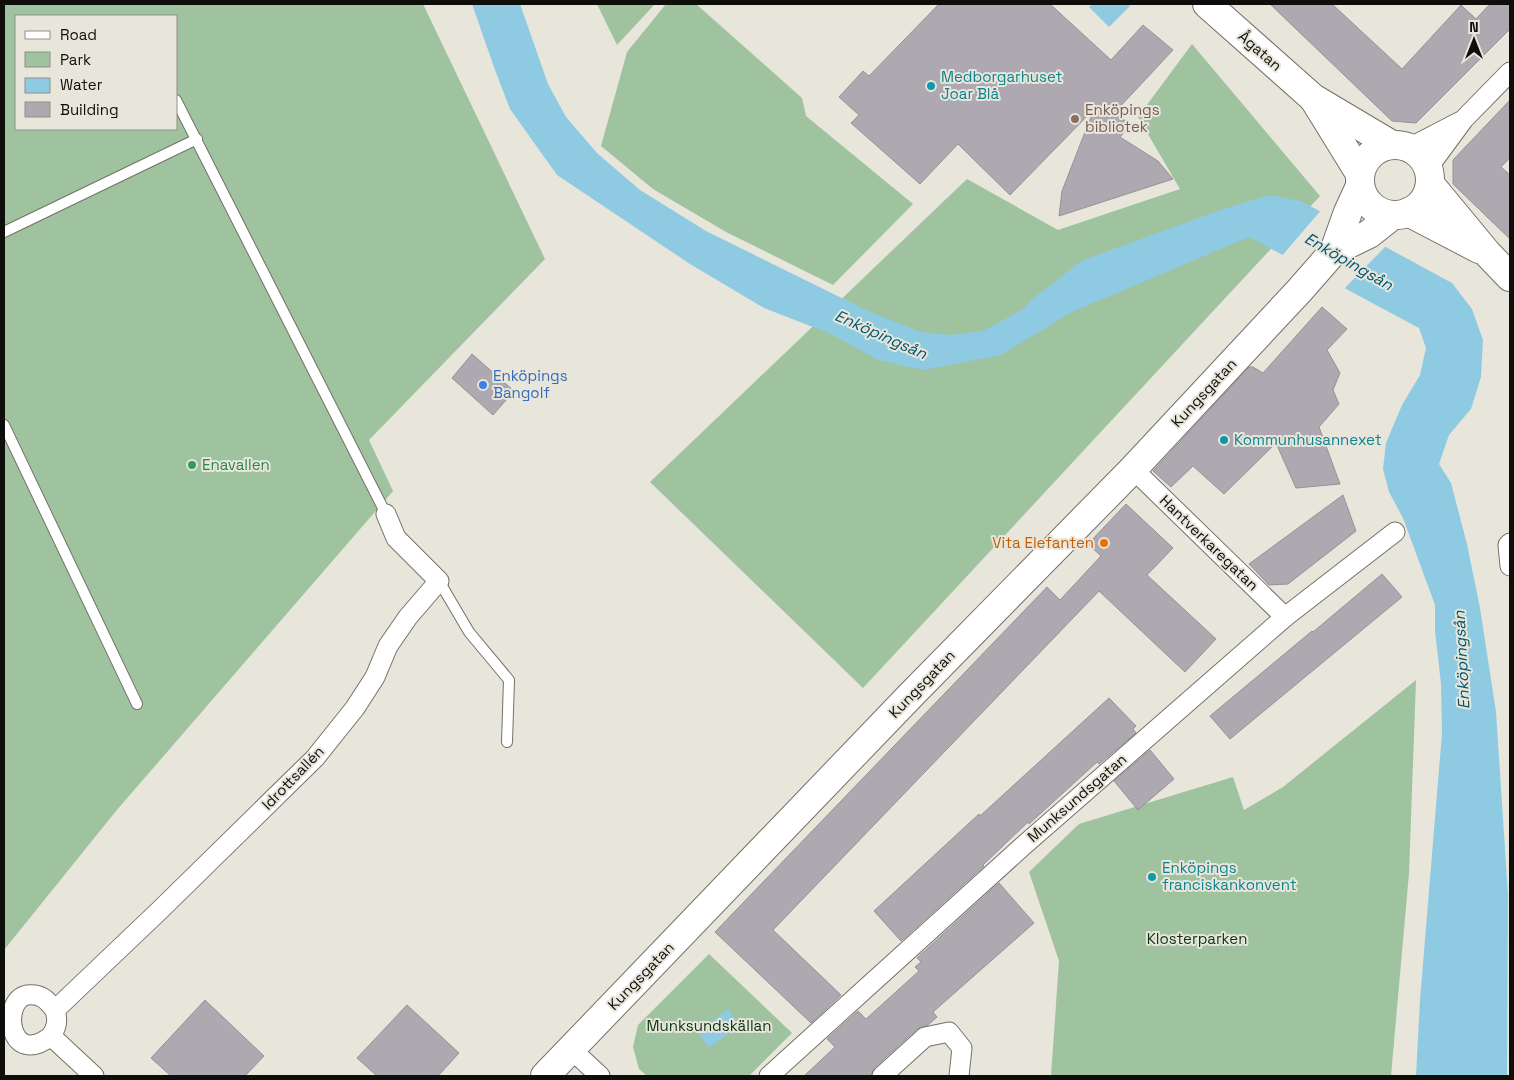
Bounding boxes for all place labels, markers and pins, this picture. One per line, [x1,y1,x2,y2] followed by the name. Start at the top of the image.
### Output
[941,67,1062,103] place label: Medborgarhuset Joar Blå
[925,80,937,92] marker: Medborgarhuset Joar Blå
[1085,100,1160,136] place label: Enköpings bibliotek
[1069,113,1081,125] marker: Enköpings bibliotek
[493,366,568,402] place label: Enköpings Bangolf
[477,379,489,391] marker: Enköpings Bangolf
[1234,430,1382,449] place label: Kommunhusannexet
[1218,434,1230,446] marker: Kommunhusannexet
[202,455,270,474] place label: Enavallen
[186,459,198,471] marker: Enavallen
[992,533,1094,552] place label: Vita Elefanten
[1098,537,1110,549] marker: Vita Elefanten
[1162,858,1297,894] place label: Enköpings franciskankonvent
[1146,871,1158,883] marker: Enköpings franciskankonvent

